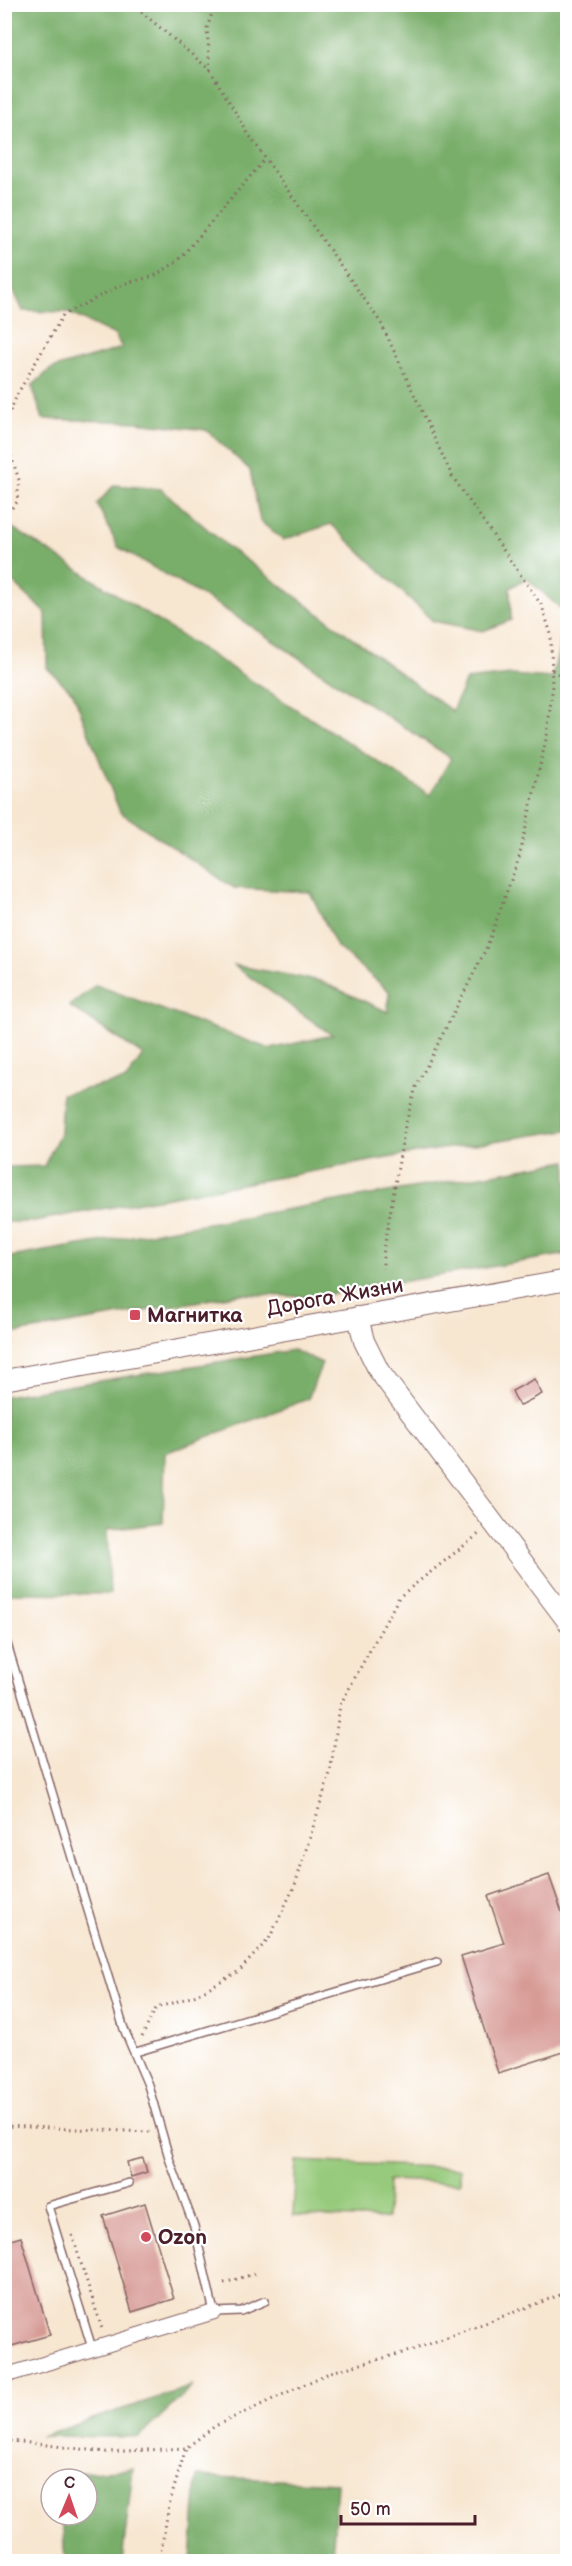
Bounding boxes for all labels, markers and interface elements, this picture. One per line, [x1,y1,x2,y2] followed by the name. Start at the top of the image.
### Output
[265,1273,405,1321] street label: Дорога Жизни
[147,1303,243,1328] place label: Магнитка
[128,1308,142,1322] marker: Магнитка
[158,2225,207,2250] place label: Ozon
[139,2230,153,2244] marker: Ozon
[39,2467,99,2527] north arrow
[64,2474,75,2493] text: С
[341,2488,474,2526] scale bar
[350,2499,391,2520] text: 50 m

